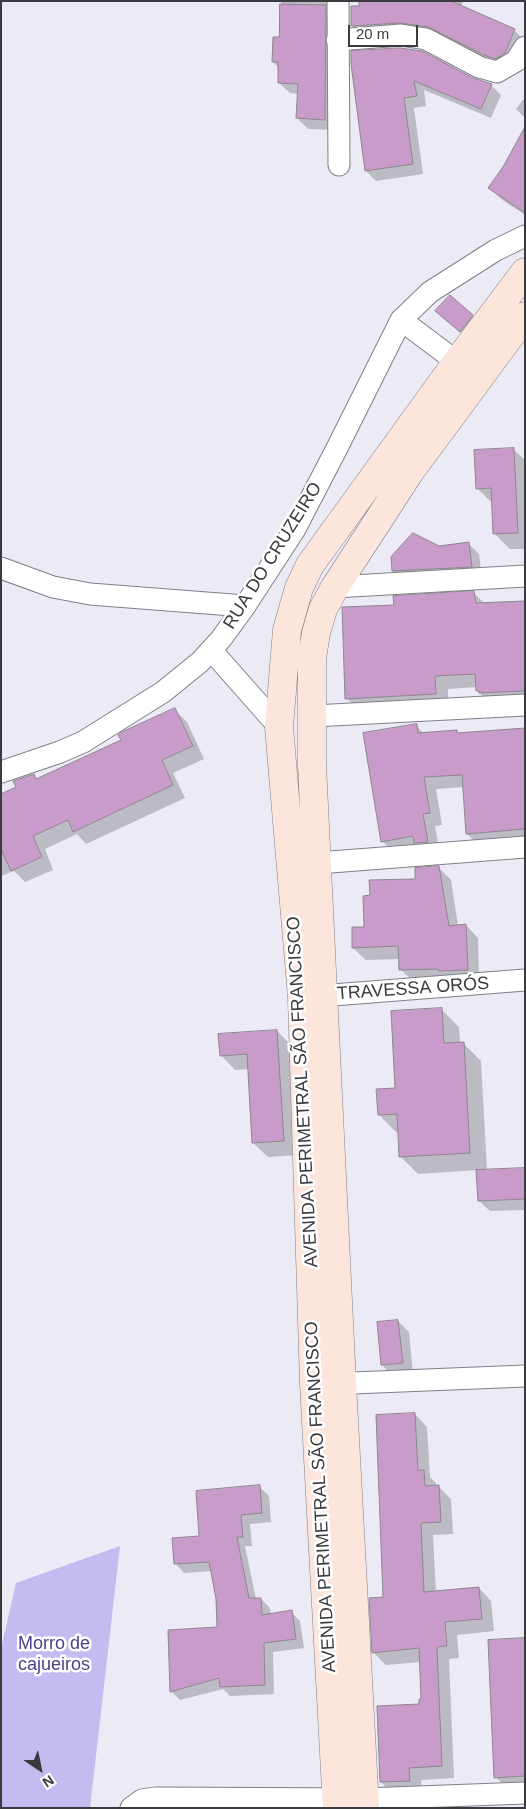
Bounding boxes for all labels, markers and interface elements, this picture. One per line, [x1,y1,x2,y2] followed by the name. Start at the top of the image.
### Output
[351,15,421,47] scale bar
[356,25,389,42] text: 20 m
[219,479,327,633] street label: RUA DO CRUZEIRO
[283,916,323,1268] street label: AVENIDA PERIMETRAL SÃO FRANCISCO
[336,973,490,1005] street label: TRAVESSA ORÓS
[301,1321,341,1673] street label: AVENIDA PERIMETRAL SÃO FRANCISCO
[18,1633,90,1676] park label: Morro de cajueiros
[15,1744,65,1794] north arrow
[40,1772,57,1791] text: N

